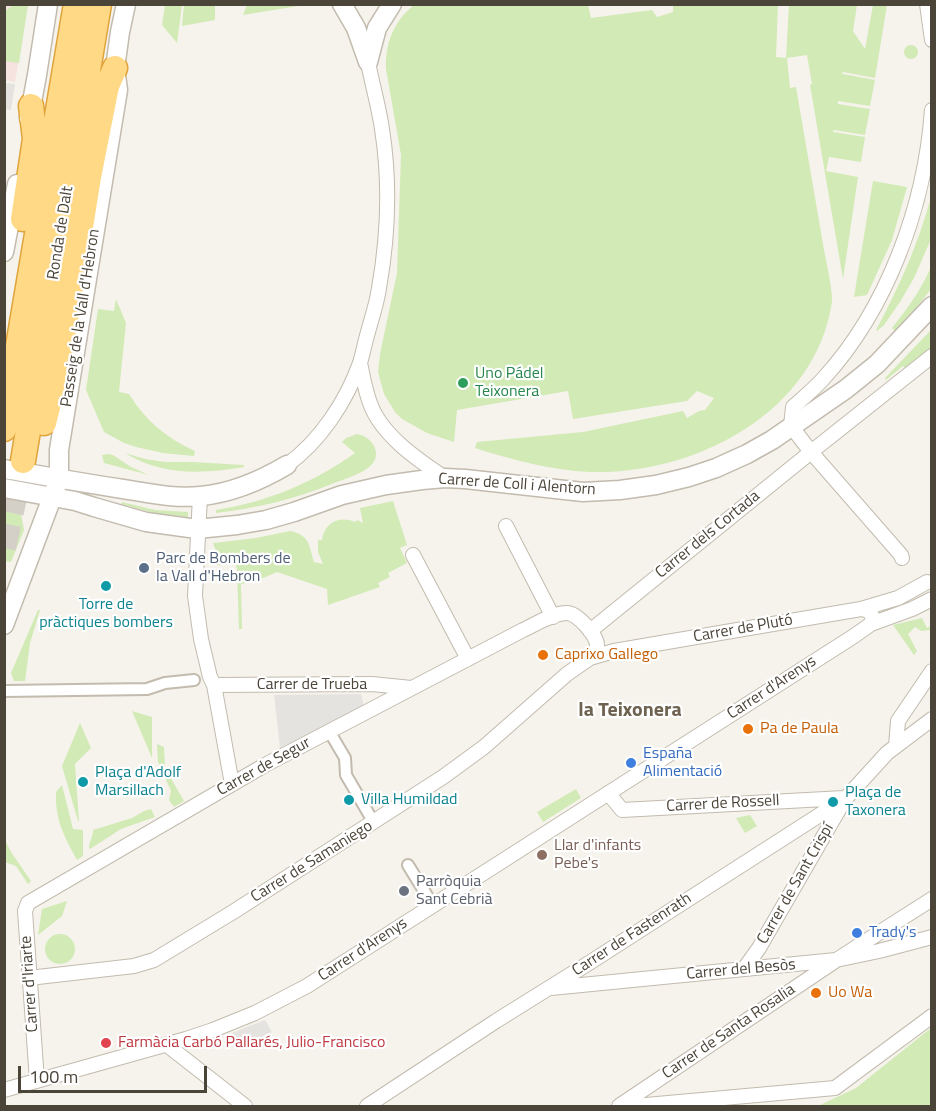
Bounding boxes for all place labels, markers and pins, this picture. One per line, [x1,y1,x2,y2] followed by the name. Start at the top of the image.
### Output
[475,364,544,402] place label: Uno Pádel Teixonera
[456,376,470,390] marker: Uno Pádel Teixonera
[156,549,291,587] place label: Parc de Bombers de la Vall d'Hebron
[137,561,151,575] marker: Parc de Bombers de la Vall d'Hebron
[99,579,113,593] marker: Torre de pràctiques bombers
[39,595,173,633] place label: Torre de pràctiques bombers
[555,645,658,665] place label: Caprixo Gallego
[536,648,550,662] marker: Caprixo Gallego
[760,719,839,739] place label: Pa de Paula
[741,722,755,736] marker: Pa de Paula
[643,744,722,782] place label: España Alimentació
[624,756,638,770] marker: España Alimentació
[95,763,181,801] place label: Plaça d'Adolf Marsillach
[76,775,90,789] marker: Plaça d'Adolf Marsillach
[845,783,906,821] place label: Plaça de Taxonera
[361,790,458,810] place label: Villa Humildad
[342,793,356,807] marker: Villa Humildad
[826,795,840,809] marker: Plaça de Taxonera
[554,836,641,874] place label: Llar d'infants Pebe's
[535,848,549,862] marker: Llar d'infants Pebe's
[416,872,492,910] place label: Parròquia Sant Cebrià
[397,884,411,898] marker: Parròquia Sant Cebrià
[869,923,916,943] place label: Trady's
[850,926,864,940] marker: Trady's
[828,983,872,1003] place label: Uo Wa
[809,986,823,1000] marker: Uo Wa
[118,1033,386,1053] place label: Farmàcia Carbó Pallarés, Julio-Francisco
[99,1036,113,1050] marker: Farmàcia Carbó Pallarés, Julio-Francisco

